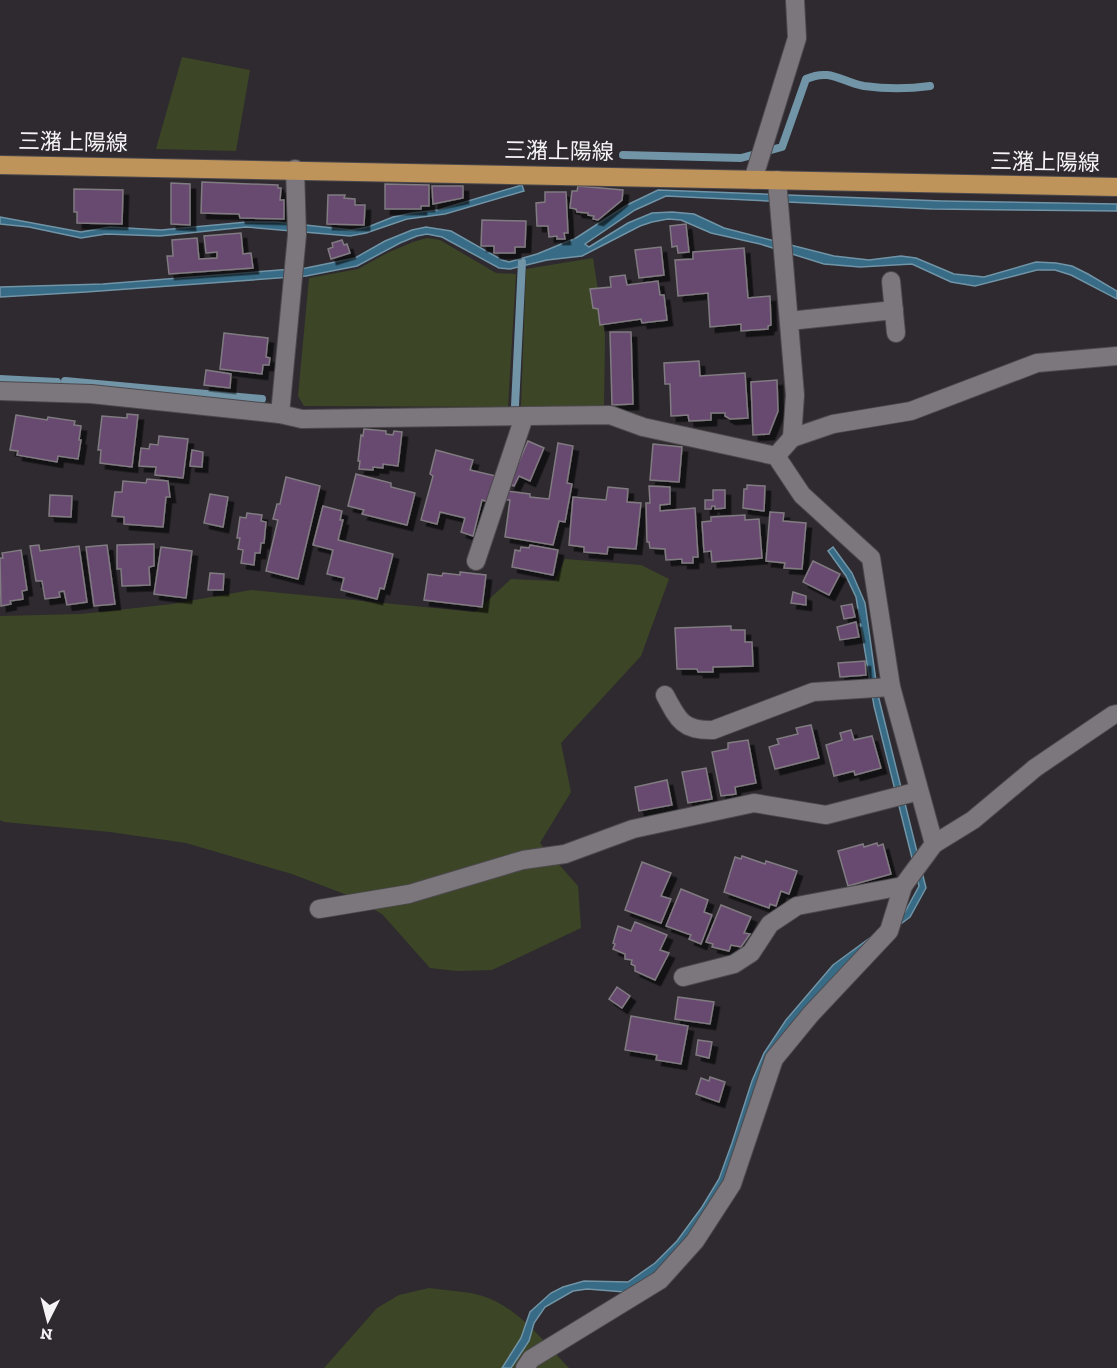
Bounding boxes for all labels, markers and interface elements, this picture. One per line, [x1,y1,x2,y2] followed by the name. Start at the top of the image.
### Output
[18,128,128,156] street label: 三潴上陽線
[504,137,614,165] street label: 三潴上陽線
[990,148,1100,176] street label: 三潴上陽線
[18,1290,78,1350] north arrow
[39,1324,54,1345] text: N

